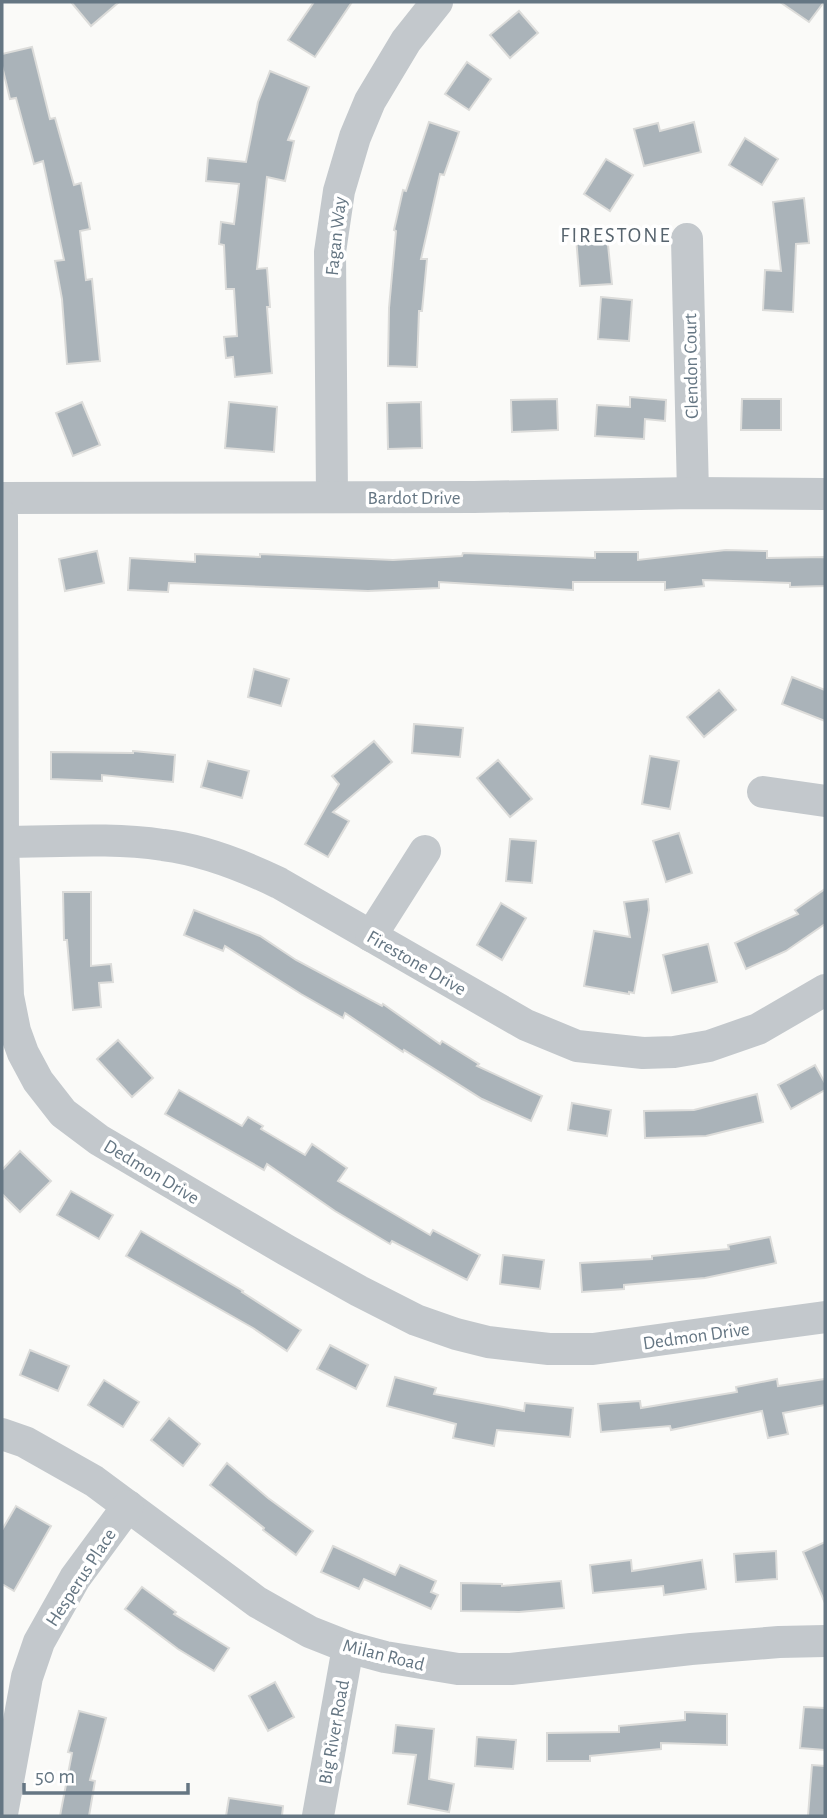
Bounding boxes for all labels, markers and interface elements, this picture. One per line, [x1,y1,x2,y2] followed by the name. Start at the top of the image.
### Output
[323,196,350,277] street label: Fagan Way
[560,225,672,246] district label: FIRESTONE
[681,313,702,419] street label: Clendon Court
[368,489,460,508] street label: Bardot Drive
[363,927,469,999] street label: Firestone Drive
[100,1136,202,1208] street label: Dedmon Drive
[642,1320,751,1353] street label: Dedmon Drive
[43,1526,120,1630] street label: Hesperus Place
[341,1636,427,1675] street label: Milan Road
[316,1678,353,1786] street label: Big River Road
[24,1752,189,1796] scale bar
[35,1766,75,1787] text: 50 m

